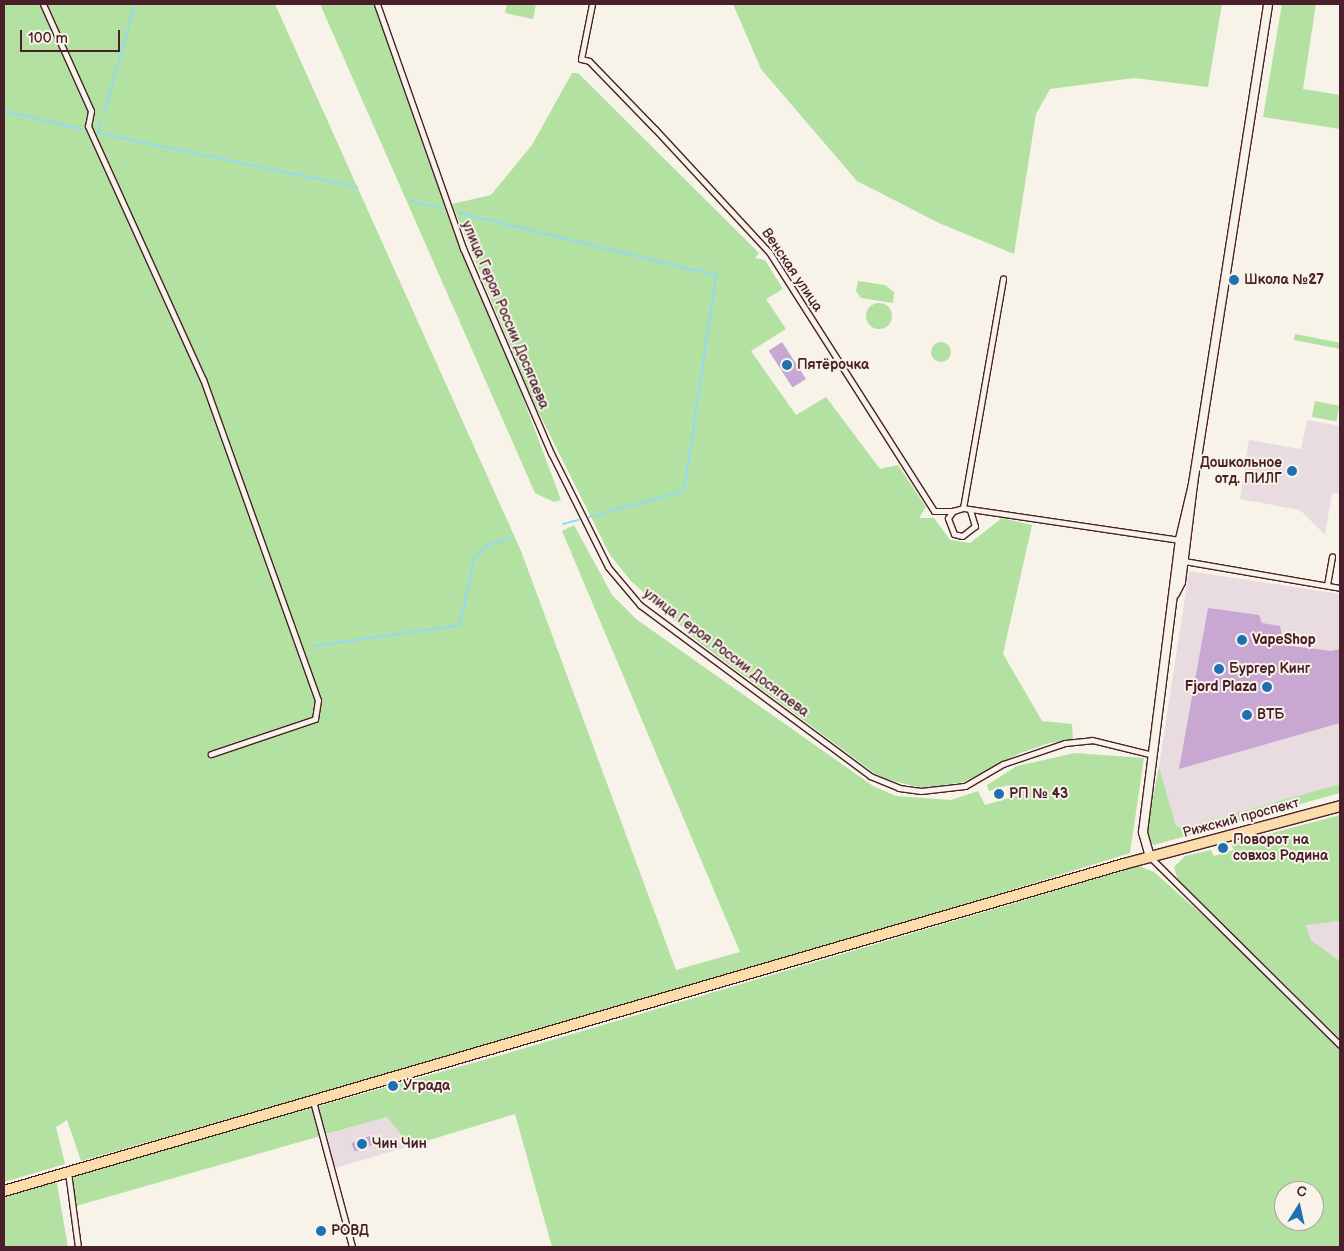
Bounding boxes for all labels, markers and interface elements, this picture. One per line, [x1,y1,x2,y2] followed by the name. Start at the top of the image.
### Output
[22,20,122,52] scale bar
[28,29,68,48] text: 100 m
[458,218,552,412] street label: улица Героя России Досягаева
[758,225,826,315] street label: Венская улица
[1244,272,1324,288] place label: Школа №27
[1228,274,1240,286] marker: Школа №27
[797,357,869,373] place label: Пятёрочка
[781,359,793,371] marker: Пятёрочка
[1200,455,1282,488] place label: Дошкольное отд. ПИЛГ
[1286,465,1298,477] marker: Дошкольное отд. ПИЛГ
[640,585,812,721] street label: улица Героя России Досягаева
[1252,632,1316,648] place label: VapeShop
[1236,634,1248,646] marker: VapeShop
[1229,661,1310,677] place label: Бургер Кинг
[1213,663,1225,675] marker: Бургер Кинг
[1185,679,1257,695] place label: Fjord Plaza
[1261,681,1273,693] marker: Fjord Plaza
[1257,707,1284,723] place label: ВТБ
[1241,709,1253,721] marker: ВТБ
[1009,786,1068,802] place label: РП № 43
[993,788,1005,800] marker: РП № 43
[1181,794,1301,842] street label: Рижский проспект
[1233,832,1328,864] place label: Поворот на совхоз Родина
[1217,842,1229,854] marker: Поворот на совхоз Родина
[403,1078,450,1094] place label: Уграда
[387,1080,399,1092] marker: Уграда
[372,1136,427,1152] place label: Чин Чин
[356,1138,368,1150] marker: Чин Чин
[1274,1181,1324,1231] north arrow
[1295,1183,1308,1201] text: С
[331,1223,369,1239] place label: РОВД
[315,1225,327,1237] marker: РОВД

